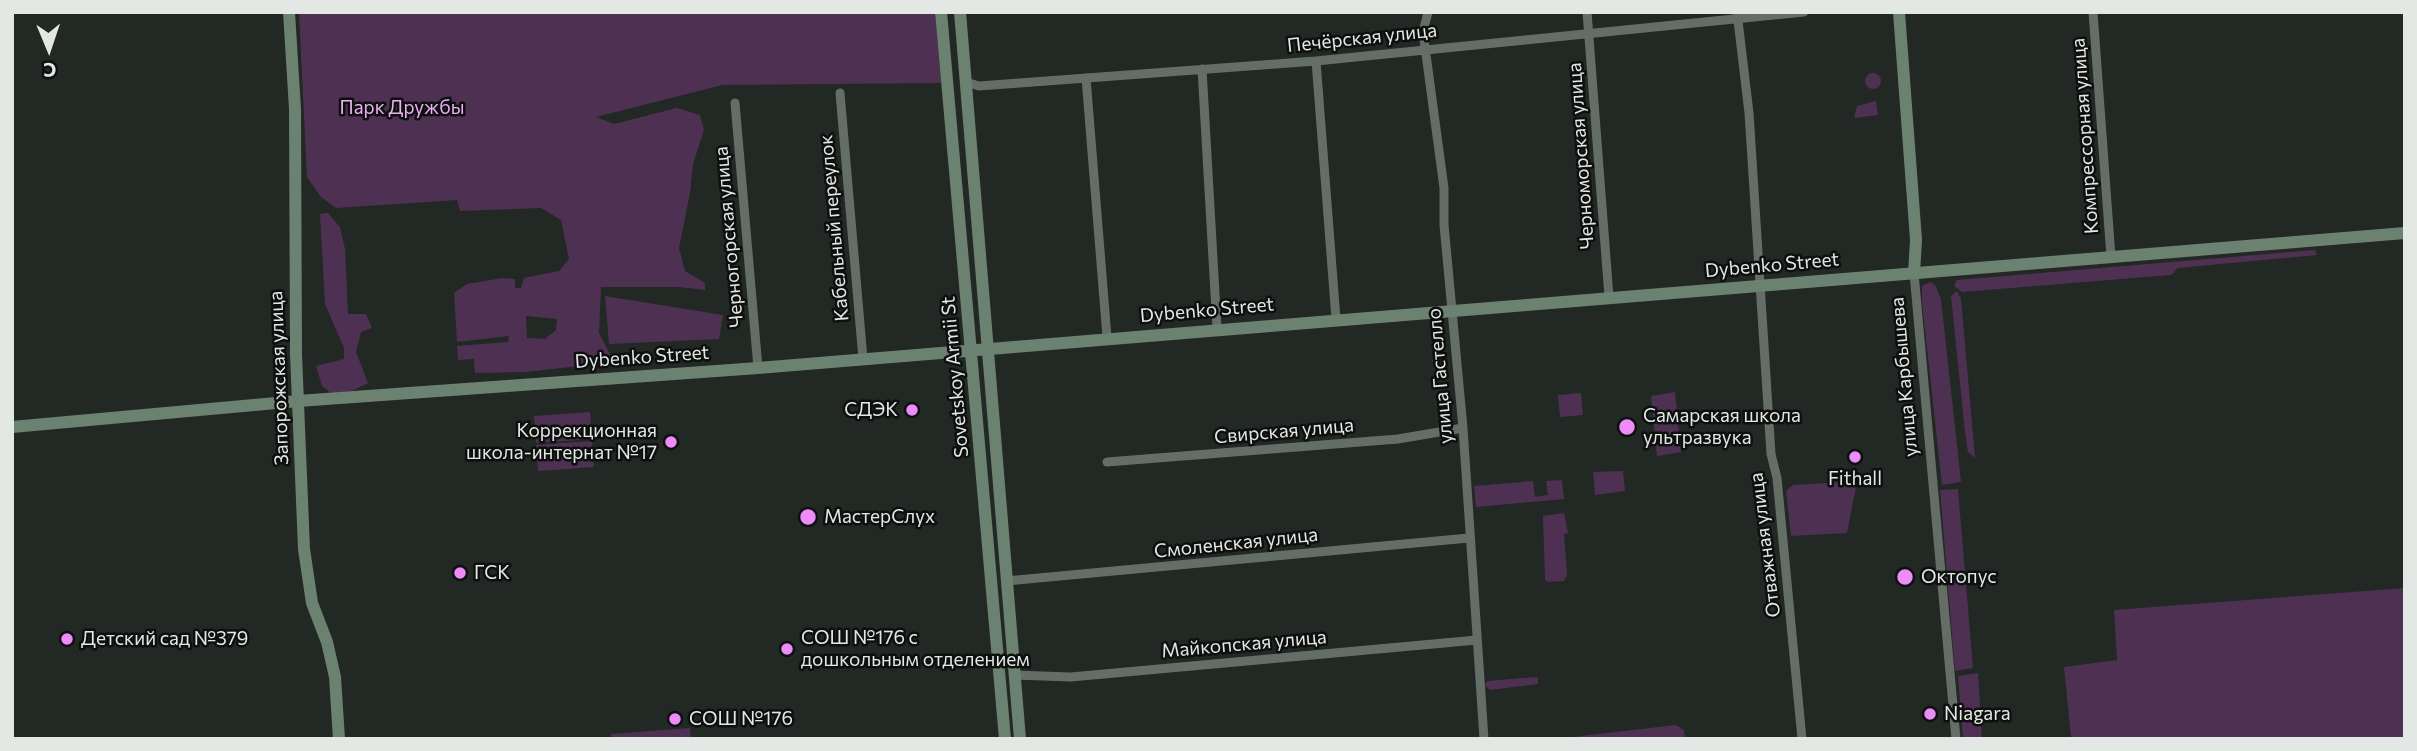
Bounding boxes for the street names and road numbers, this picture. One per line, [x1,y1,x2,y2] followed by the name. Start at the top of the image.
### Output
[1286,19,1438,57] street label: Печёрская улица
[2067,37,2103,235] street label: Компрессорная улица
[1563,62,1599,250] street label: Черноморская улица
[814,134,854,322] street label: Кабельный переулок
[710,145,748,329] street label: Черногорская улица
[1704,248,1840,282] street label: Dybenko Street
[265,290,293,466] street label: Запорожская улица
[1139,293,1275,327] street label: Dybenko Street
[937,295,973,459] street label: Sovetskoy Armii St
[1886,296,1922,458] street label: улица Карбышева
[1423,307,1457,445] street label: улица Гастелло
[574,341,710,373] street label: Dybenko Street
[1213,414,1355,448] street label: Свирская улица
[1745,471,1785,619] street label: Отважная улица
[1153,523,1319,563] street label: Смоленская улица
[1160,625,1328,663] street label: Майкопская улица

